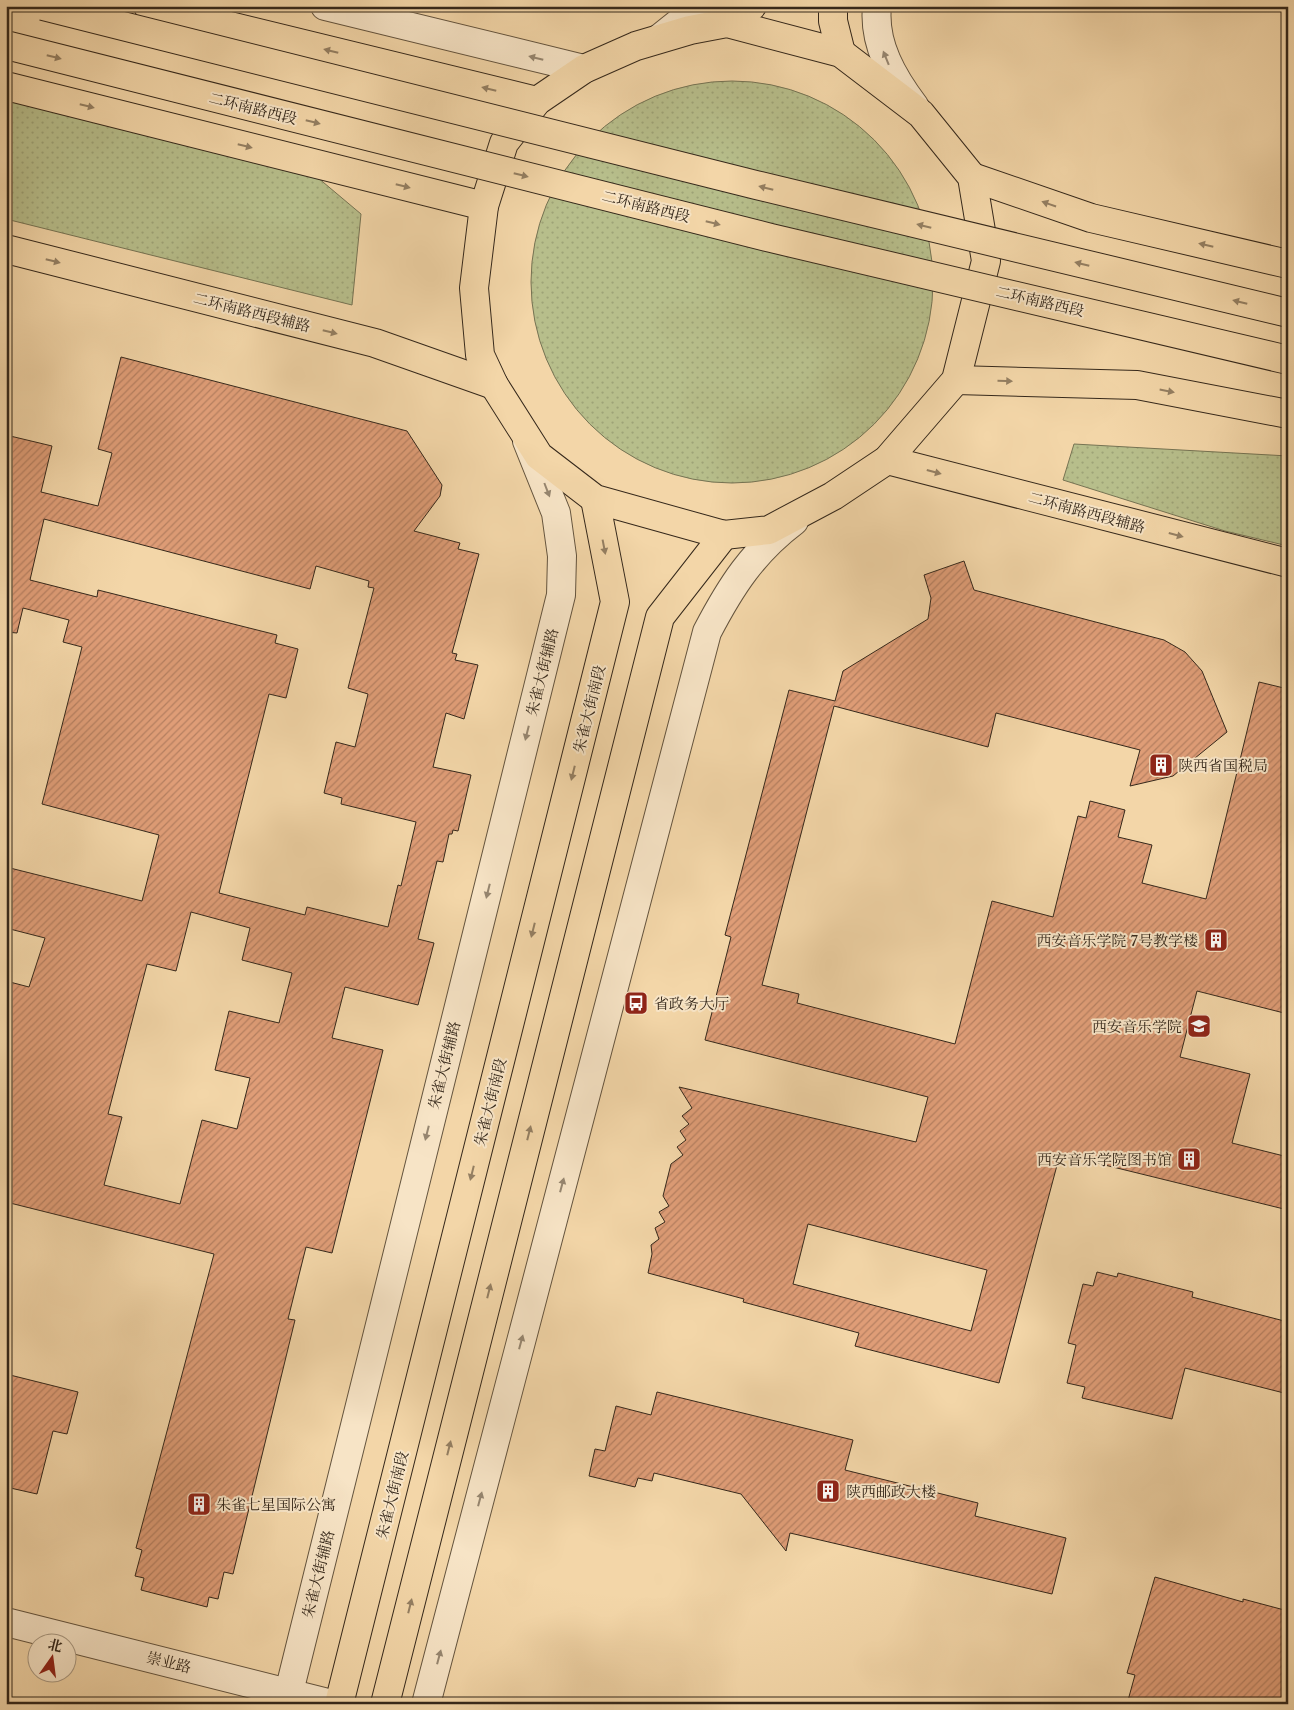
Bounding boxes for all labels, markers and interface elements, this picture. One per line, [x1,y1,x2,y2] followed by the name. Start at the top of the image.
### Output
[324,47,339,55] one-way arrow
[881,51,889,65] one-way arrow
[46,53,61,61] one-way arrow
[529,54,544,62] one-way arrow
[482,85,497,93] one-way arrow
[207,88,299,128] street label: 二环南路西段
[80,102,95,110] one-way arrow
[305,119,320,127] one-way arrow
[238,142,253,150] one-way arrow
[514,171,529,179] one-way arrow
[395,182,410,190] one-way arrow
[759,184,774,192] one-way arrow
[600,186,692,226] street label: 二环南路西段
[1042,200,1057,207] one-way arrow
[705,219,720,227] one-way arrow
[917,222,932,230] one-way arrow
[1199,241,1214,249] one-way arrow
[46,257,61,265] one-way arrow
[1075,260,1090,268] one-way arrow
[994,282,1086,320] street label: 二环南路西段
[191,288,313,336] street label: 二环南路西段辅路
[1233,298,1248,306] one-way arrow
[322,328,337,336] one-way arrow
[997,377,1013,385] one-way arrow
[1159,388,1175,396] one-way arrow
[927,468,942,476] one-way arrow
[544,482,551,497] one-way arrow
[1027,487,1147,537] street label: 二环南路西段辅路
[1169,531,1184,539] one-way arrow
[601,539,609,555] one-way arrow
[522,626,562,718] street label: 朱雀大街辅路
[569,663,609,755] street label: 朱雀大街南段
[523,726,531,741] one-way arrow
[1148,752,1174,778] building icon: 陕西省国税局
[1178,756,1268,775] place label: 陕西省国税局
[568,765,576,780] one-way arrow
[483,883,491,898] one-way arrow
[529,923,537,938] one-way arrow
[1203,927,1229,953] building icon: 西安音乐学院 7号教学楼
[1037,931,1198,950] place label: 西安音乐学院 7号教学楼
[623,990,649,1016] bus stop icon: 省政务大厅
[654,994,729,1013] place label: 省政务大厅
[1186,1013,1212,1039] school or university icon: 西安音乐学院
[1092,1017,1182,1036] place label: 西安音乐学院
[424,1019,464,1111] street label: 朱雀大街辅路
[470,1056,510,1148] street label: 朱雀大街南段
[525,1125,533,1141] one-way arrow
[423,1126,431,1141] one-way arrow
[1176,1146,1202,1172] building icon: 西安音乐学院图书馆
[1037,1150,1172,1169] place label: 西安音乐学院图书馆
[468,1165,476,1180] one-way arrow
[559,1178,567,1193] one-way arrow
[485,1283,493,1298] one-way arrow
[517,1335,525,1350] one-way arrow
[446,1441,454,1456] one-way arrow
[372,1449,412,1541] street label: 朱雀大街南段
[815,1478,841,1504] building icon: 陕西邮政大楼
[846,1482,936,1501] place label: 陕西邮政大楼
[186,1491,212,1517] building icon: 朱雀七星国际公寓
[476,1492,484,1507] one-way arrow
[216,1495,336,1514] place label: 朱雀七星国际公寓
[298,1528,338,1620] street label: 朱雀大街辅路
[406,1598,414,1613] one-way arrow
[28,1632,78,1682] north arrow
[46,1635,64,1656] text: 北
[145,1647,193,1677] street label: 崇业路
[435,1649,443,1664] one-way arrow

